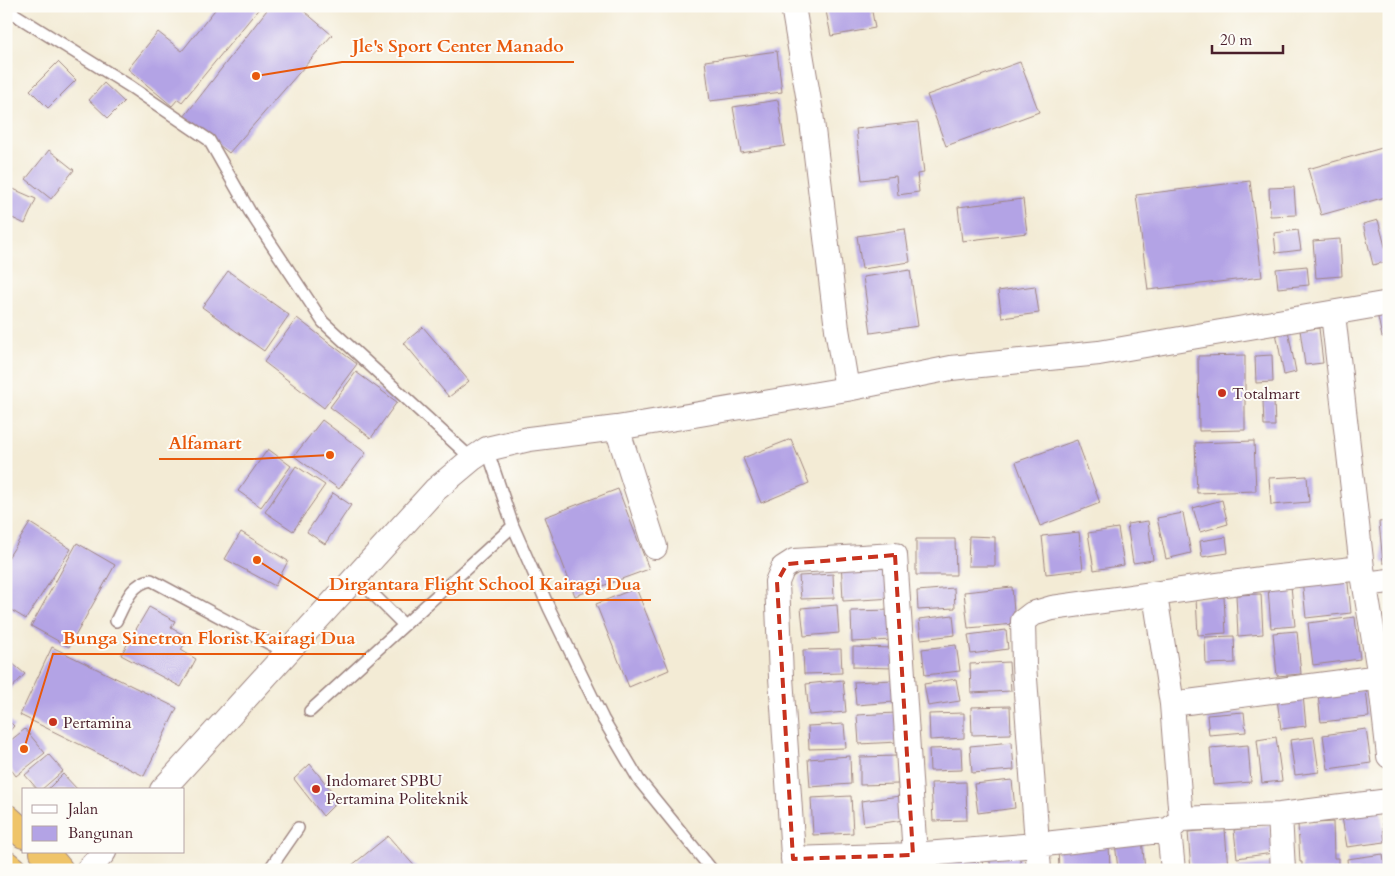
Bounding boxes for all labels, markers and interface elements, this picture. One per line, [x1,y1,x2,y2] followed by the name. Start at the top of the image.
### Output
[1212,22,1284,54] scale bar
[342,29,574,62] callout: Jle's Sport Center Manado
[1220,30,1252,50] text: 20 m
[349,34,564,59] text: Jle's Sport Center Manado
[1232,383,1300,405] place label: Totalmart
[1216,387,1228,399] marker: Totalmart
[159,426,252,459] callout: Alfamart
[169,431,242,456] text: Alfamart
[319,567,651,600] callout: Dirgantara Flight School Kairagi Dua
[329,572,641,597] text: Dirgantara Flight School Kairagi Dua
[53,621,366,654] callout: Bunga Sinetron Florist Kairagi Dua
[63,626,355,651] text: Bunga Sinetron Florist Kairagi Dua
[63,712,132,734] place label: Pertamina
[47,716,59,728] marker: Pertamina
[326,770,469,810] place label: Indomaret SPBU Pertamina Politeknik
[310,783,322,795] marker: Indomaret SPBU Pertamina Politeknik
[22,788,185,854] legend
[66,799,99,819] text: Jalan
[68,823,134,843] text: Bangunan

